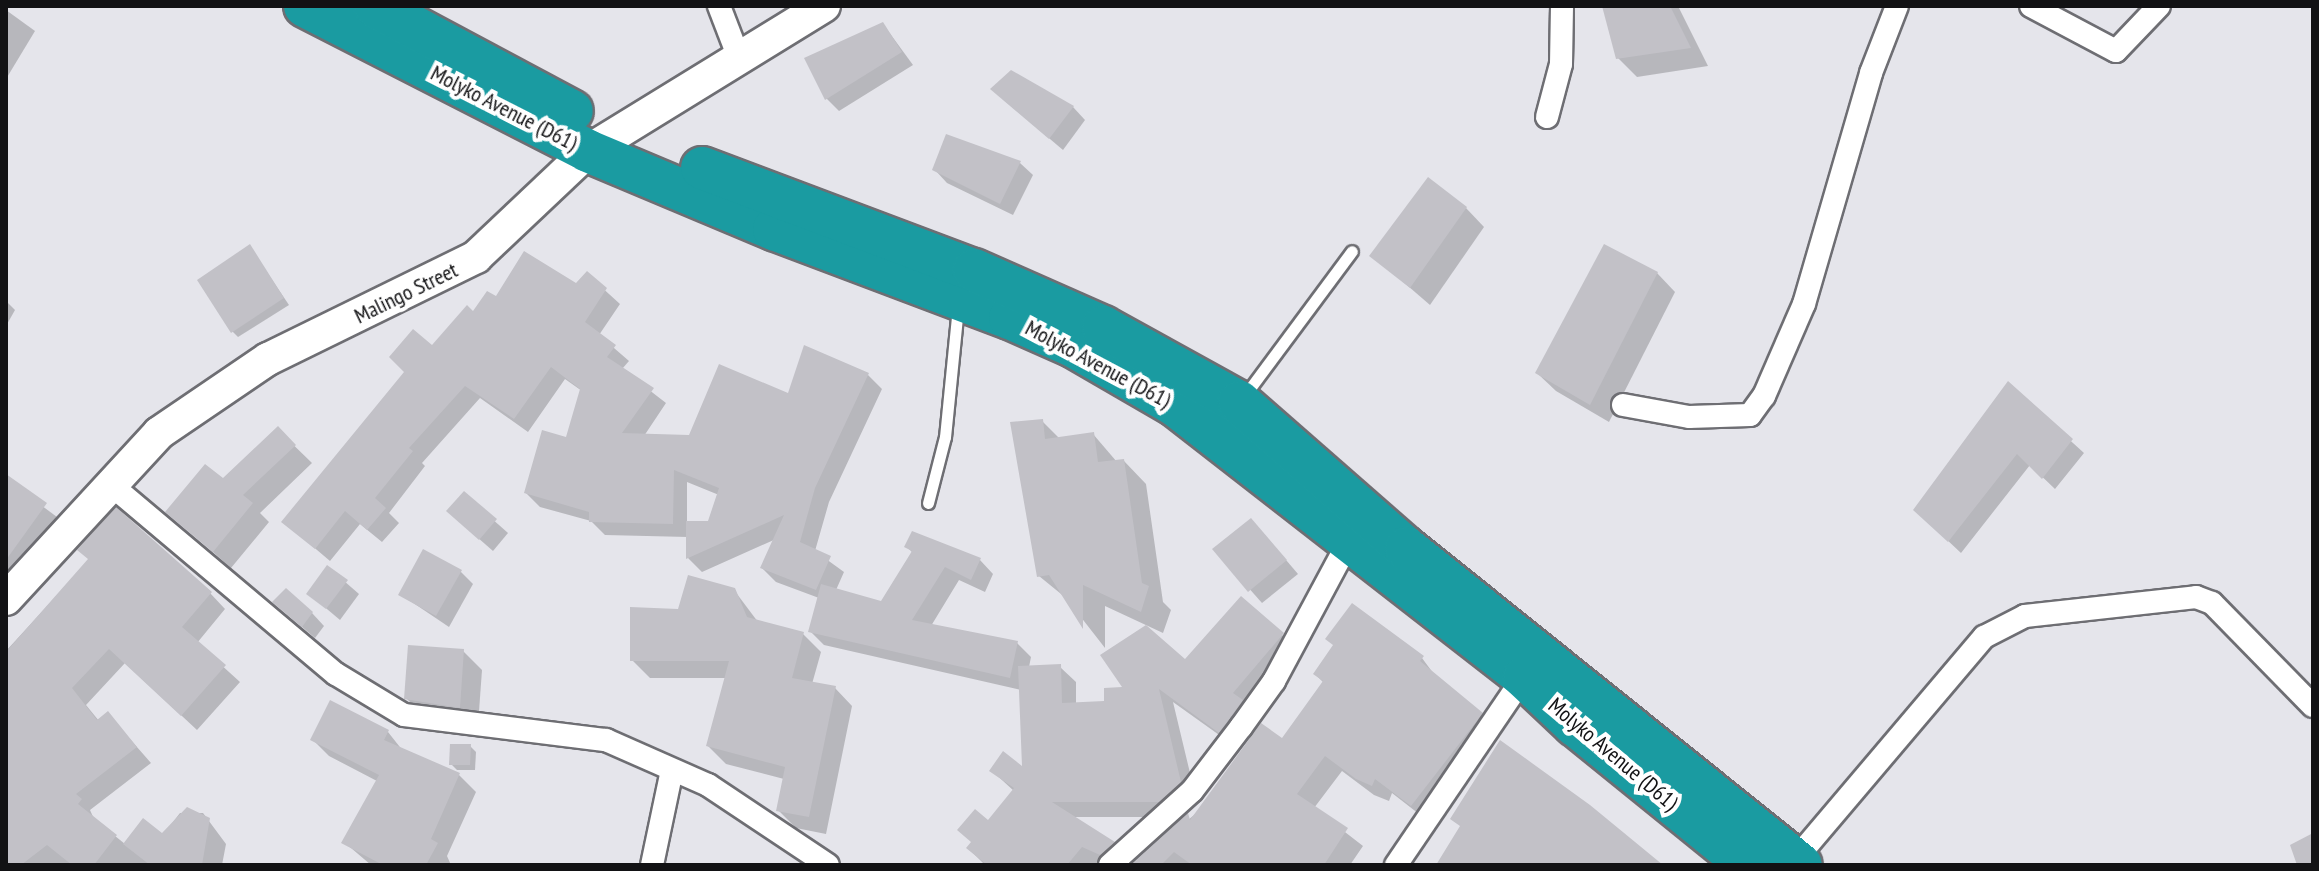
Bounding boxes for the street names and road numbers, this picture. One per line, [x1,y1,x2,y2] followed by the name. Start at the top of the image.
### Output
[426,60,582,156] street label: Molyko Avenue (D61)
[350,257,462,329] street label: Malingo Street
[1021,314,1175,414] street label: Molyko Avenue (D61)
[1543,692,1683,816] street label: Molyko Avenue (D61)

